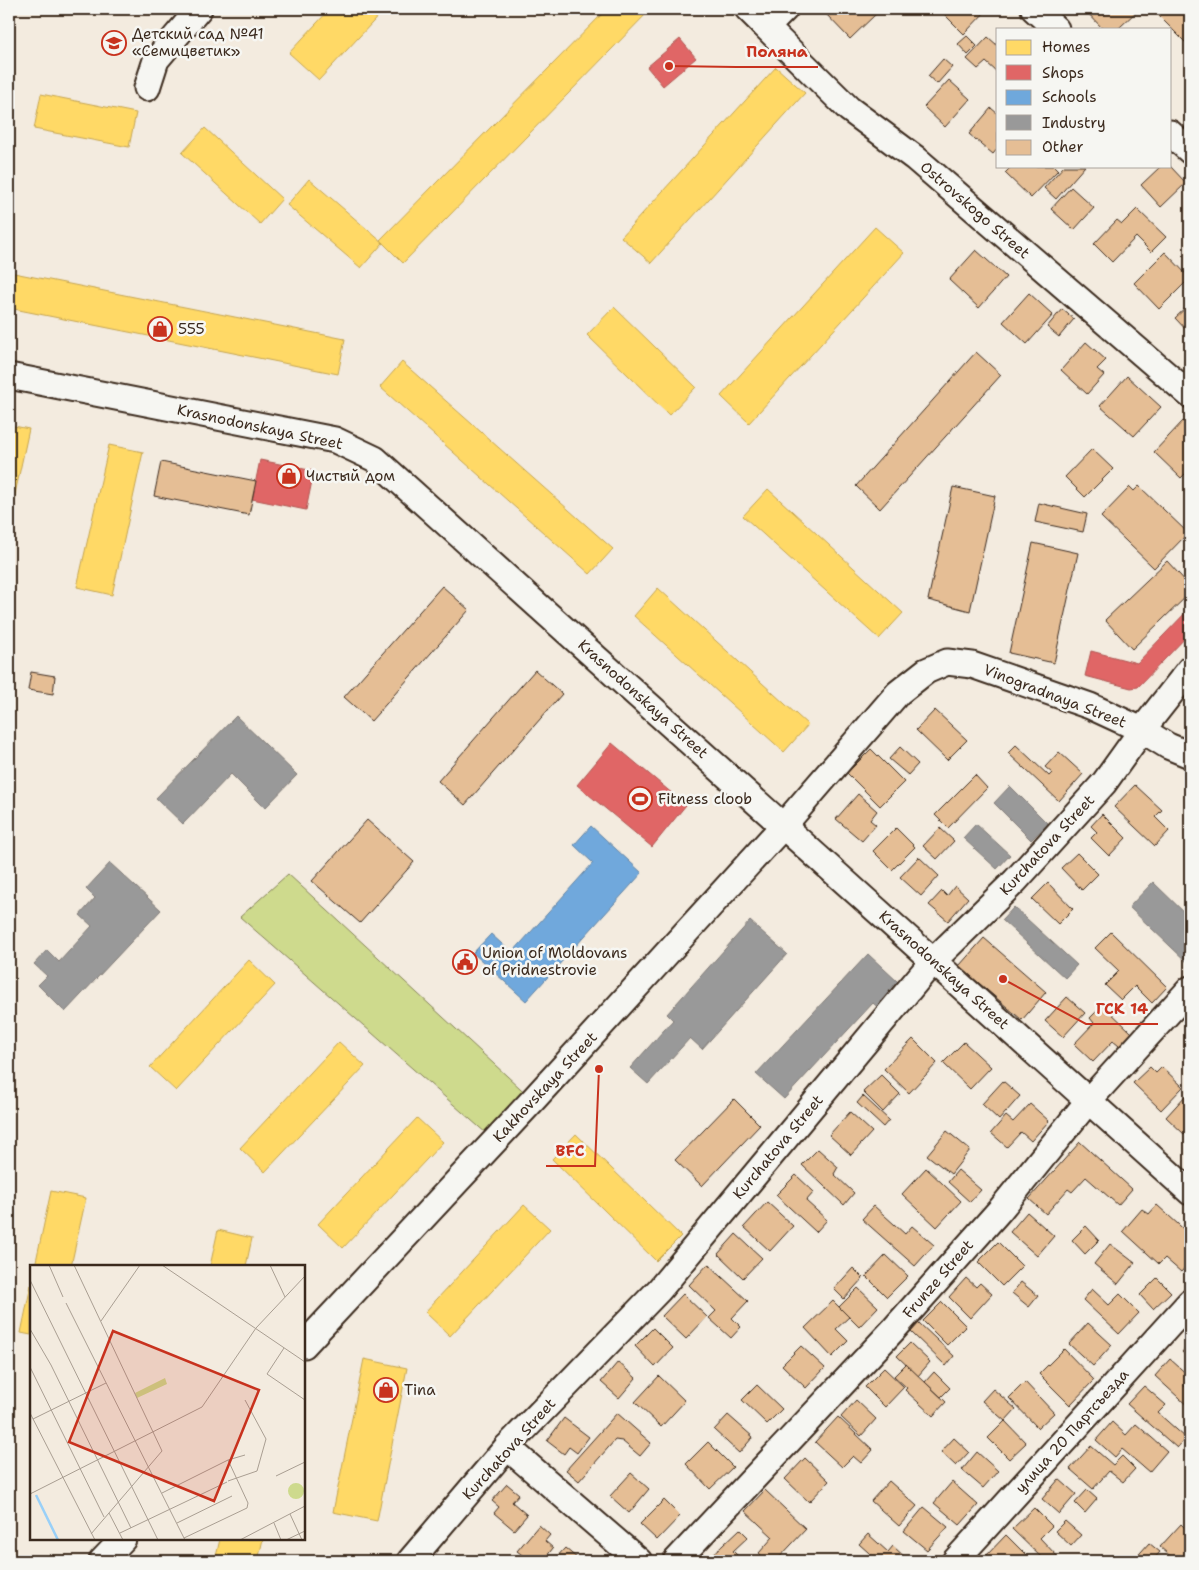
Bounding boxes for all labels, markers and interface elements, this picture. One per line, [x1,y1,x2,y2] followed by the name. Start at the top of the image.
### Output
[132,24,264,61] place label: Детский сад №41 «Семицветик»
[996,28,1172,168] legend
[101,30,127,56] school or university icon: Детский сад №41 «Семицветик»
[736,36,818,67] callout: Поляна
[1042,37,1090,57] text: Homes
[746,41,808,62] text: Поляна
[1042,63,1084,83] text: Shops
[1042,87,1097,107] text: Schools
[1042,113,1106,133] text: Industry
[1042,137,1084,157] text: Other
[916,157,1034,263] street label: Ostrovskogo Street
[147,316,173,342] shop icon: 555
[178,319,205,339] place label: 555
[175,400,345,454] street label: Krasnodonskaya Street
[276,463,302,489] shop icon: Чистый дом
[306,466,395,486] place label: Чистый дом
[574,635,712,763] street label: Krasnodonskaya Street
[981,660,1129,732] street label: Vinogradnaya Street
[627,786,653,812] sports icon: Fitness cloob
[658,789,752,809] place label: Fitness cloob
[995,790,1099,900] street label: Kurchatova Street
[875,906,1013,1034] street label: Krasnodonskaya Street
[482,943,627,980] place label: Union of Moldovans of Pridnestrovie
[452,949,478,975] public building icon: Union of Moldovans of Pridnestrovie
[1086,993,1158,1024] callout: ГСК 14
[1096,998,1148,1019] text: ГСК 14
[488,1027,602,1147] street label: Kakhovskaya Street
[728,1091,828,1203] street label: Kurchatova Street
[546,1135,595,1166] callout: BFC
[555,1140,585,1161] text: BFC
[898,1235,978,1323] street label: Frunze Street
[30,1265,305,1540] inset map
[1011,1364,1134,1497] street label: улица 20 Партсъезда
[373,1377,399,1403] shop icon: Tina
[404,1380,436,1400] place label: Tina
[458,1394,560,1504] street label: Kurchatova Street

